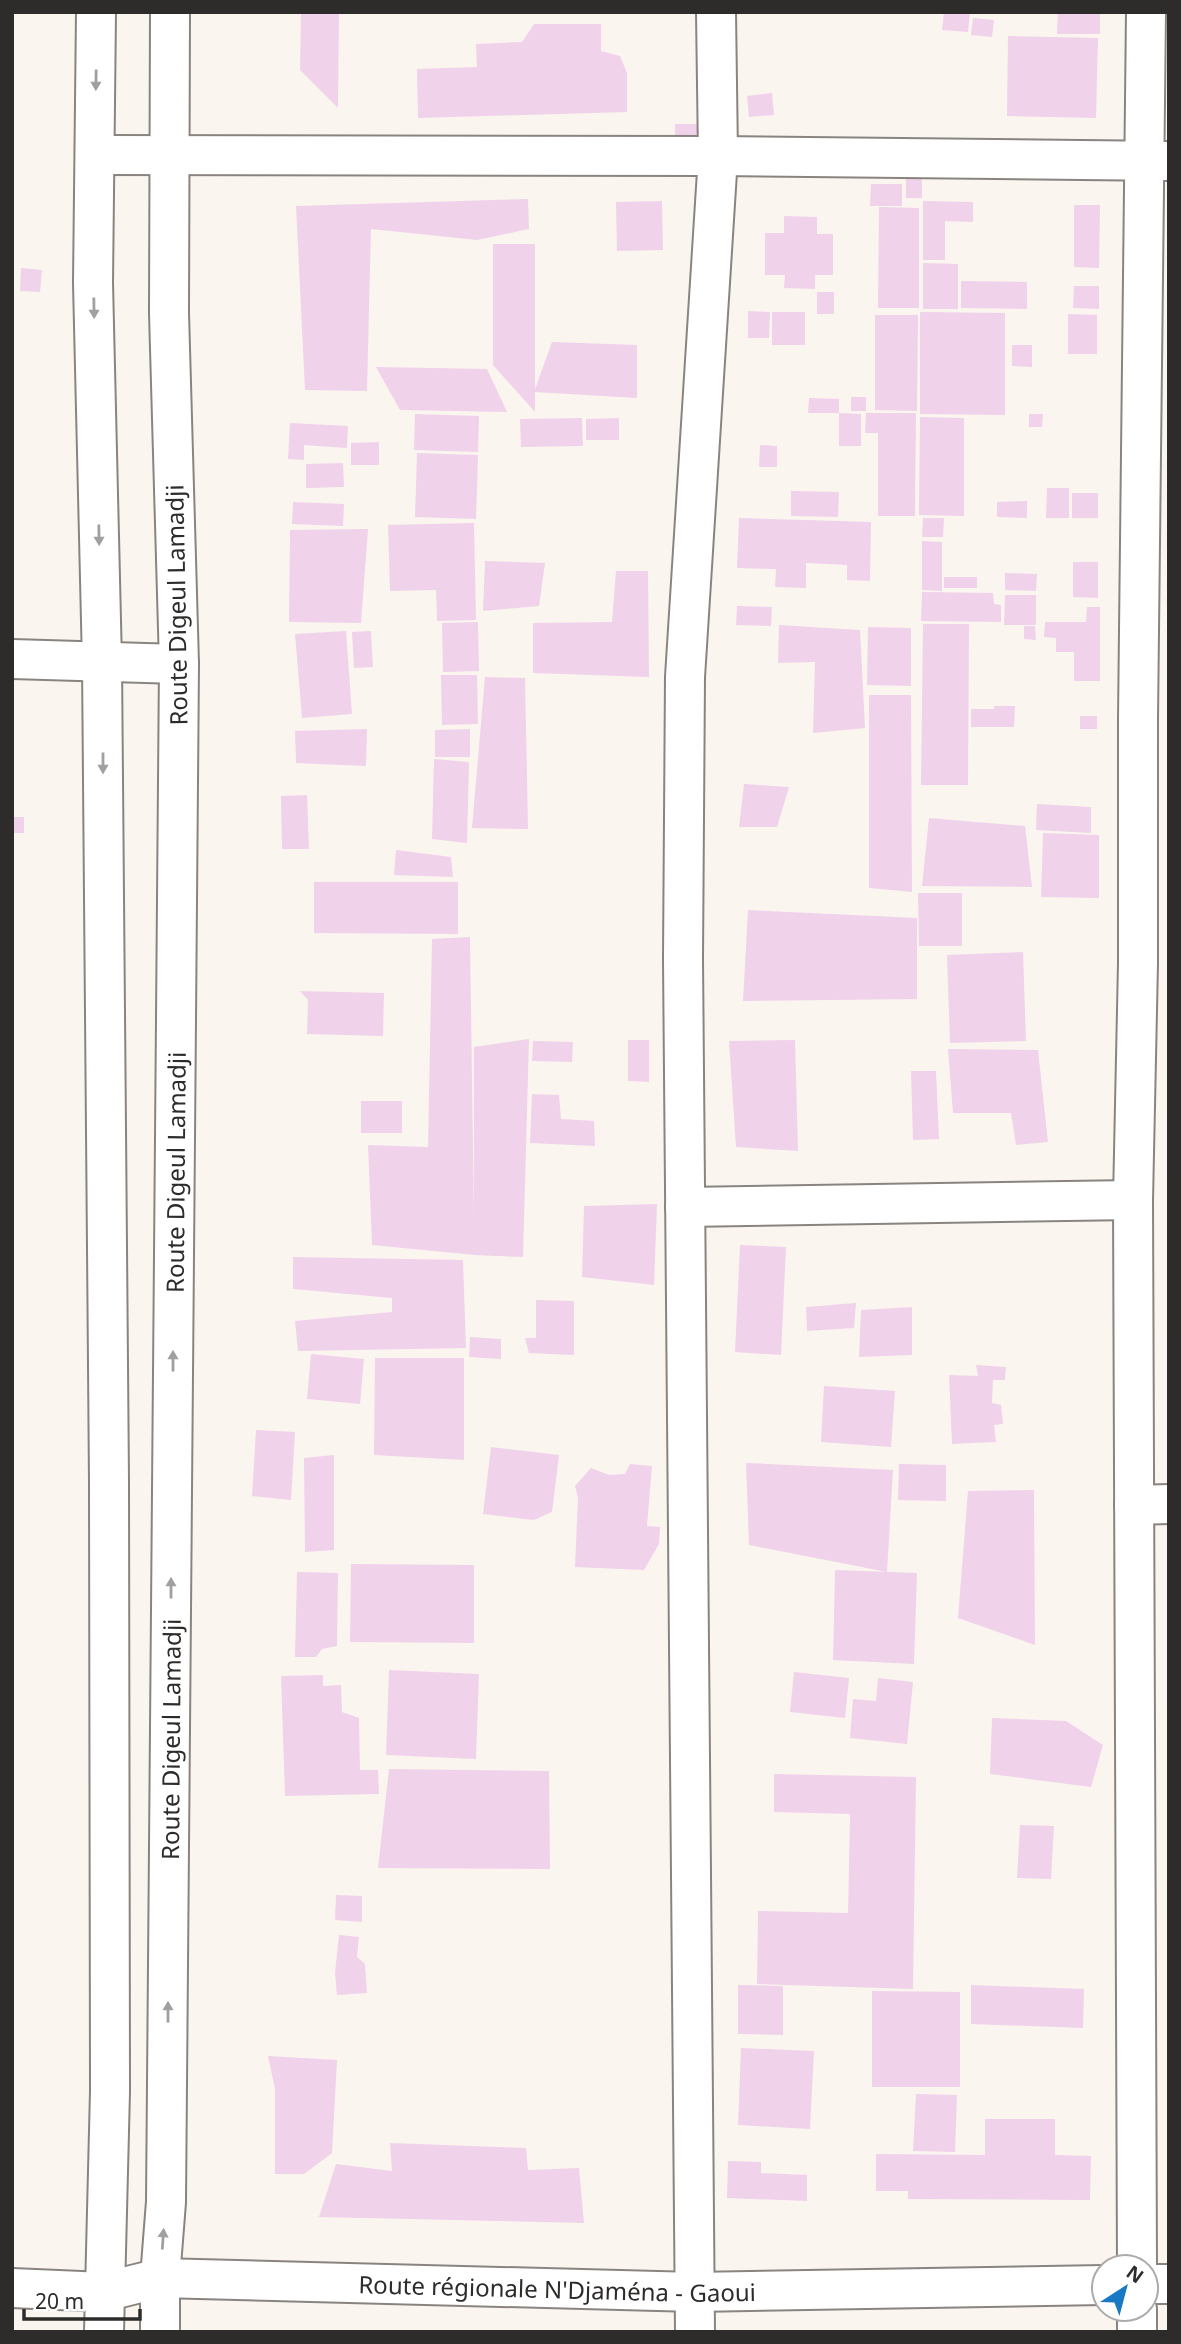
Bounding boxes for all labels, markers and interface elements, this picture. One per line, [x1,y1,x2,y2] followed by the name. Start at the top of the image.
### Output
[90,70,102,92] one-way arrow
[88,297,100,319] one-way arrow
[157,484,195,726] street label: Route Digeul Lamadji
[94,525,105,547] one-way arrow
[97,752,109,774] one-way arrow
[157,1052,192,1293] street label: Route Digeul Lamadji
[167,1349,179,1371] one-way arrow
[165,1577,177,1599] one-way arrow
[152,1618,187,1860] street label: Route Digeul Lamadji
[162,2000,174,2022] one-way arrow
[158,2228,169,2250] one-way arrow
[1090,2253,1160,2323] north arrow
[1121,2259,1149,2289] text: N
[358,2267,756,2309] street label: Route régionale N'Djaména - Gaoui
[24,2278,140,2322] scale bar
[35,2287,84,2315] text: 20 m

